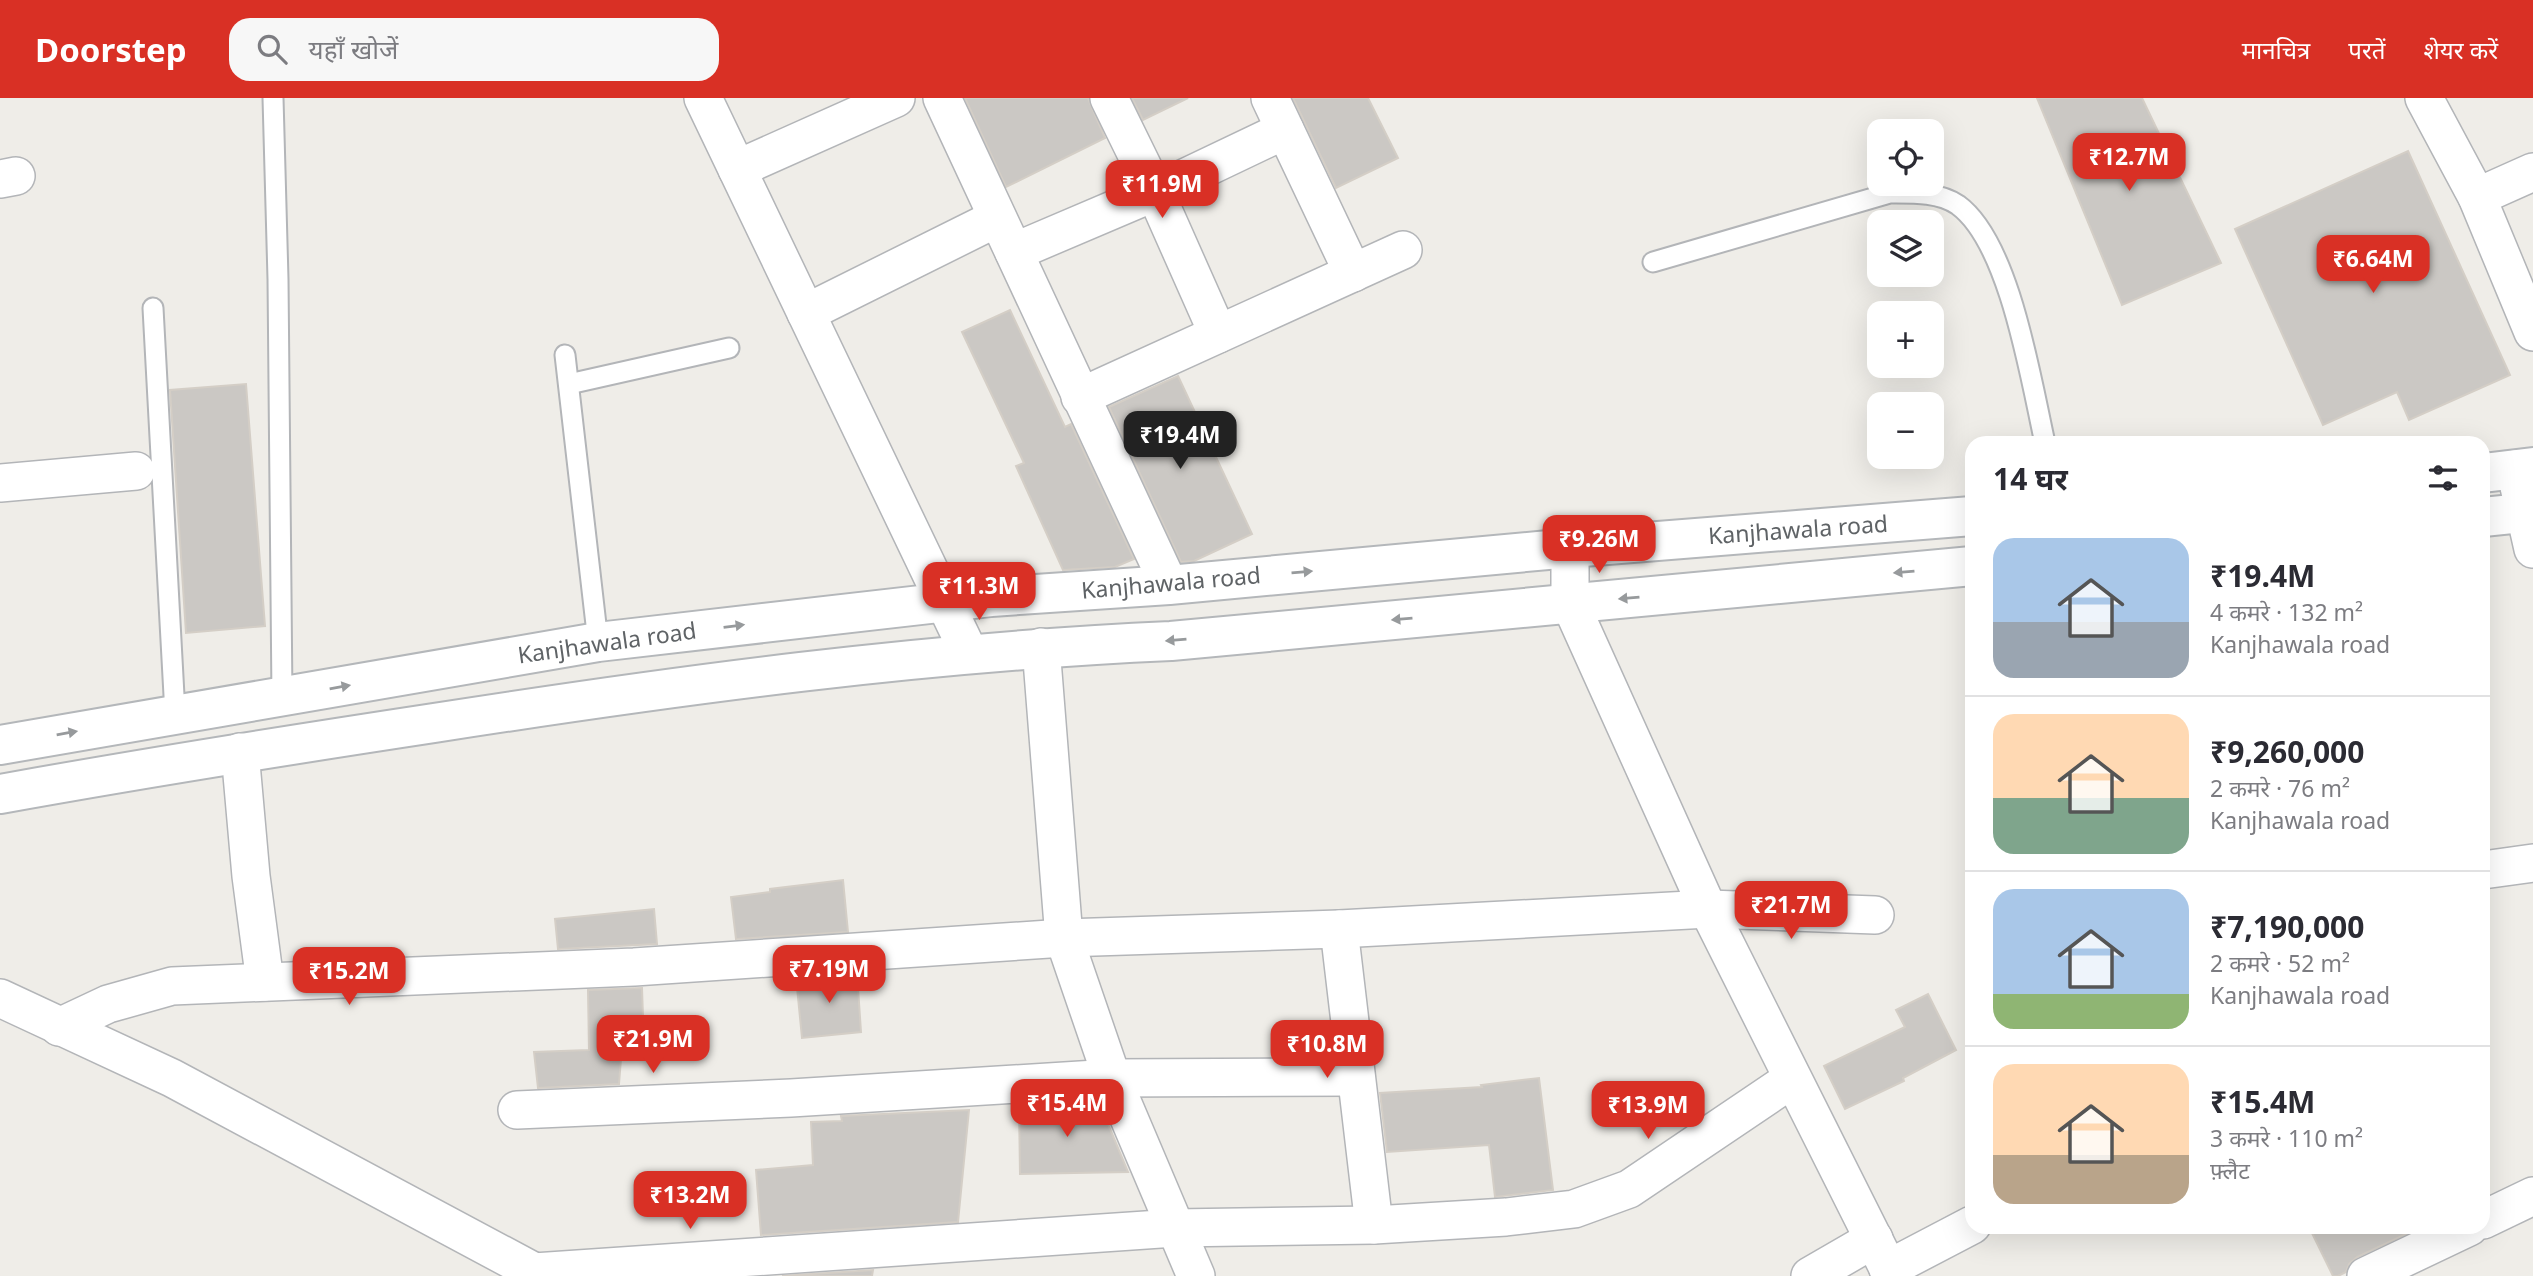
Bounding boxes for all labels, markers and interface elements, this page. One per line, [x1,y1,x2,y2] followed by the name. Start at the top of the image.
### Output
[229,18,719,81] search box
[35,27,187,72] text: Doorstep
[253,30,291,68] icon: search
[309,31,398,67] text: यहाँ खोजें
[2242,33,2310,66] text: मानचित्र
[2348,33,2385,66] text: परतें
[2423,33,2498,66] text: शेयर करें
[1867,119,1944,469] map controls
[1867,119,1944,196] button: locate
[2072,134,2186,193] pin: ₹12.7M
[2089,140,2169,172] text: ₹12.7M
[1105,160,1219,220] pin: ₹11.9M
[1122,167,1202,199] text: ₹11.9M
[1867,210,1944,287] button: layers
[2316,236,2430,295] pin: ₹6.64M
[2333,242,2413,274] text: ₹6.64M
[1867,301,1944,378] button: +
[1867,392,1944,469] button: −
[1123,412,1237,471] pin: ₹19.4M
[1140,418,1220,450] text: ₹19.4M
[1993,458,2068,499] text: 14 घर
[2424,459,2462,497] icon: filters
[1707,507,1889,551] street label: Kanjhawala road
[1542,516,1656,575] pin: ₹9.26M
[1559,522,1639,554] text: ₹9.26M
[2210,555,2315,596] text: ₹19.4M
[1080,558,1262,606] street label: Kanjhawala road
[922,562,1036,622] pin: ₹11.3M
[2049,566,2133,650] icon: home
[1291,567,1313,578] one-way arrow
[1893,567,1915,578] one-way arrow
[939,569,1019,601] text: ₹11.3M
[1618,592,1640,603] one-way arrow
[2210,596,2363,628] text: 4 कमरे · 132 m²
[515,614,698,670] street label: Kanjhawala road
[1391,614,1413,625] one-way arrow
[723,620,745,631] one-way arrow
[2210,628,2390,660] text: Kanjhawala road
[1165,635,1187,646] one-way arrow
[329,682,351,693] one-way arrow
[56,727,78,738] one-way arrow
[2210,731,2364,772] text: ₹9,260,000
[2049,742,2133,826] icon: home
[2210,772,2350,804] text: 2 कमरे · 76 m²
[2210,804,2390,836] text: Kanjhawala road
[1734,882,1848,941] pin: ₹21.7M
[1751,888,1831,920] text: ₹21.7M
[2210,906,2364,947] text: ₹7,190,000
[2049,917,2133,1001] icon: home
[772,946,886,1005] pin: ₹7.19M
[2210,947,2350,979] text: 2 कमरे · 52 m²
[292,948,406,1007] pin: ₹15.2M
[789,952,869,984] text: ₹7.19M
[309,954,389,986] text: ₹15.2M
[2210,979,2390,1011] text: Kanjhawala road
[596,1016,710,1075] pin: ₹21.9M
[1270,1020,1384,1080] pin: ₹10.8M
[613,1022,693,1054] text: ₹21.9M
[1287,1027,1367,1059] text: ₹10.8M
[1010,1080,1124,1139] pin: ₹15.4M
[2210,1081,2315,1122] text: ₹15.4M
[1591,1082,1705,1141] pin: ₹13.9M
[1027,1086,1107,1118] text: ₹15.4M
[1608,1088,1688,1120] text: ₹13.9M
[2049,1092,2133,1176] icon: home
[2210,1122,2363,1154] text: 3 कमरे · 110 m²
[2210,1154,2250,1186] text: फ़्लैट
[633,1172,747,1231] pin: ₹13.2M
[650,1178,730,1210] text: ₹13.2M

